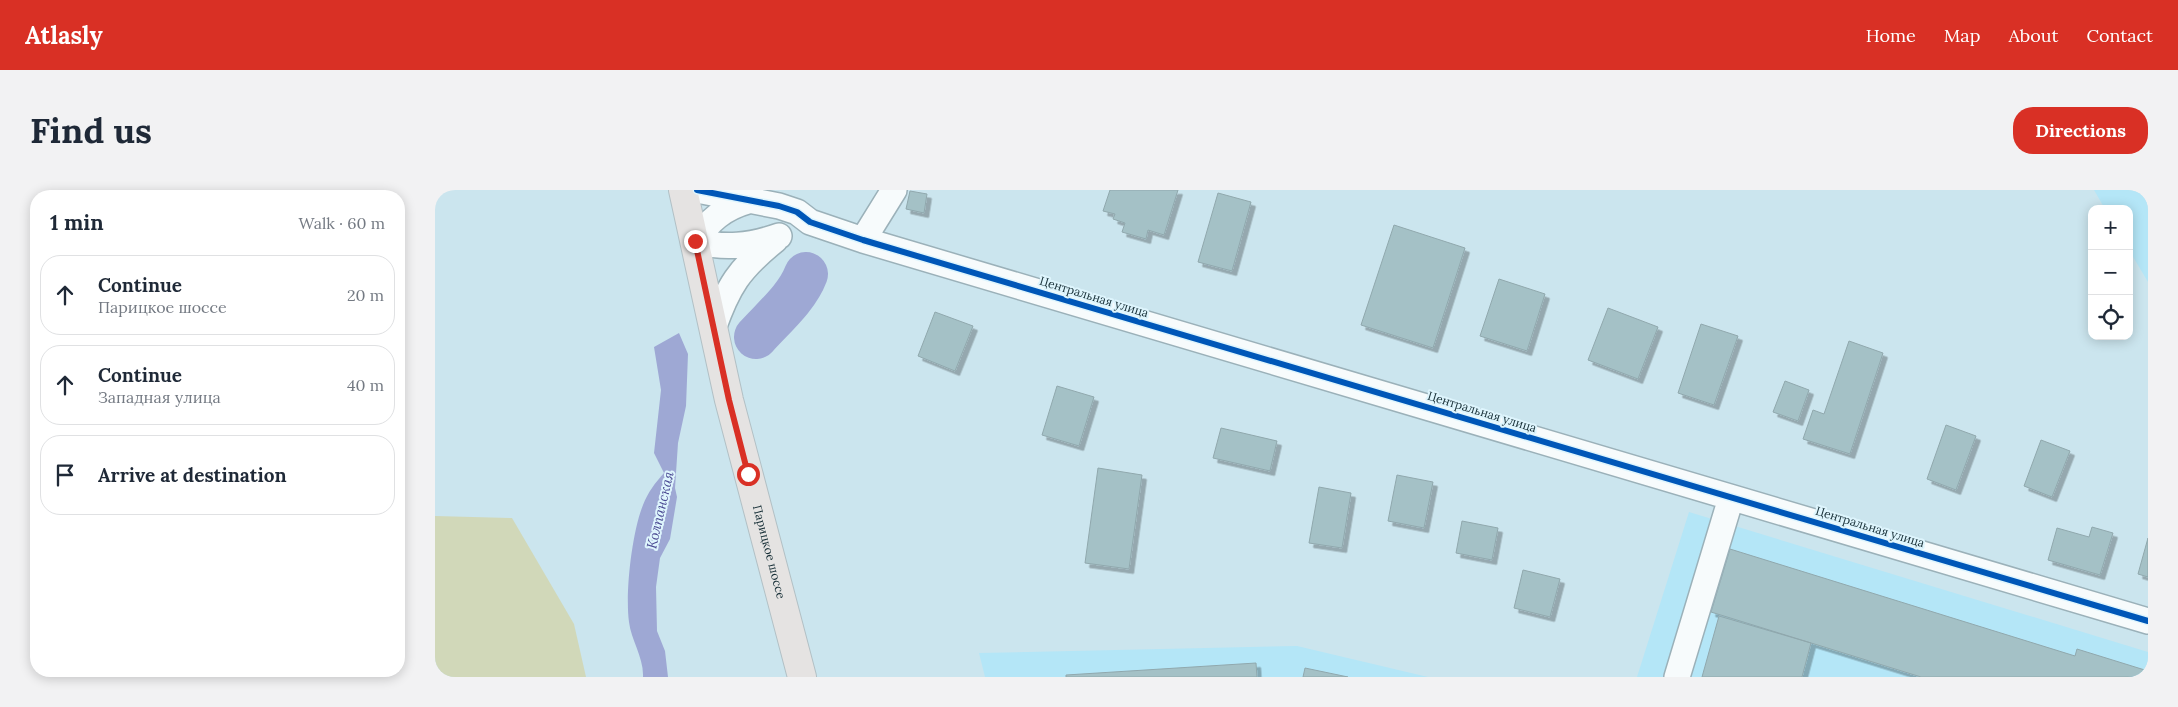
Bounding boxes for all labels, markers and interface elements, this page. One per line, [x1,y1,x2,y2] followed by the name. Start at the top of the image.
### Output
[25,20,103,51] text: Atlasly
[1866,24,1916,47] text: Home
[1944,24,1980,47] text: Map
[2008,24,2058,47] text: About
[2086,24,2153,47] text: Contact
[2013,107,2148,154] button: Directions
[30,108,152,153] text: Find us
[2088,205,2133,340] map controls
[2088,205,2133,250] button: +
[50,209,104,236] text: 1 min
[298,213,385,233] text: Walk · 60 m
[684,230,707,253] route end
[2088,250,2133,295] button: −
[98,273,182,297] text: Continue
[1038,273,1151,320] street label: Центральная улица
[51,281,79,309] icon: ahead
[347,285,384,305] text: 20 m
[2088,295,2133,340] button: locate
[98,297,227,317] text: Парицкое шоссе
[98,363,182,387] text: Continue
[51,371,79,399] icon: ahead
[347,375,384,395] text: 40 m
[98,387,221,407] text: Западная улица
[1426,388,1539,435] street label: Центральная улица
[51,461,79,489] icon: arrive
[98,463,287,487] text: Arrive at destination
[737,463,760,486] route start
[642,469,678,550] water label: Колпанская
[750,503,789,601] street label: Парицкое шоссе
[1814,503,1927,550] street label: Центральная улица

